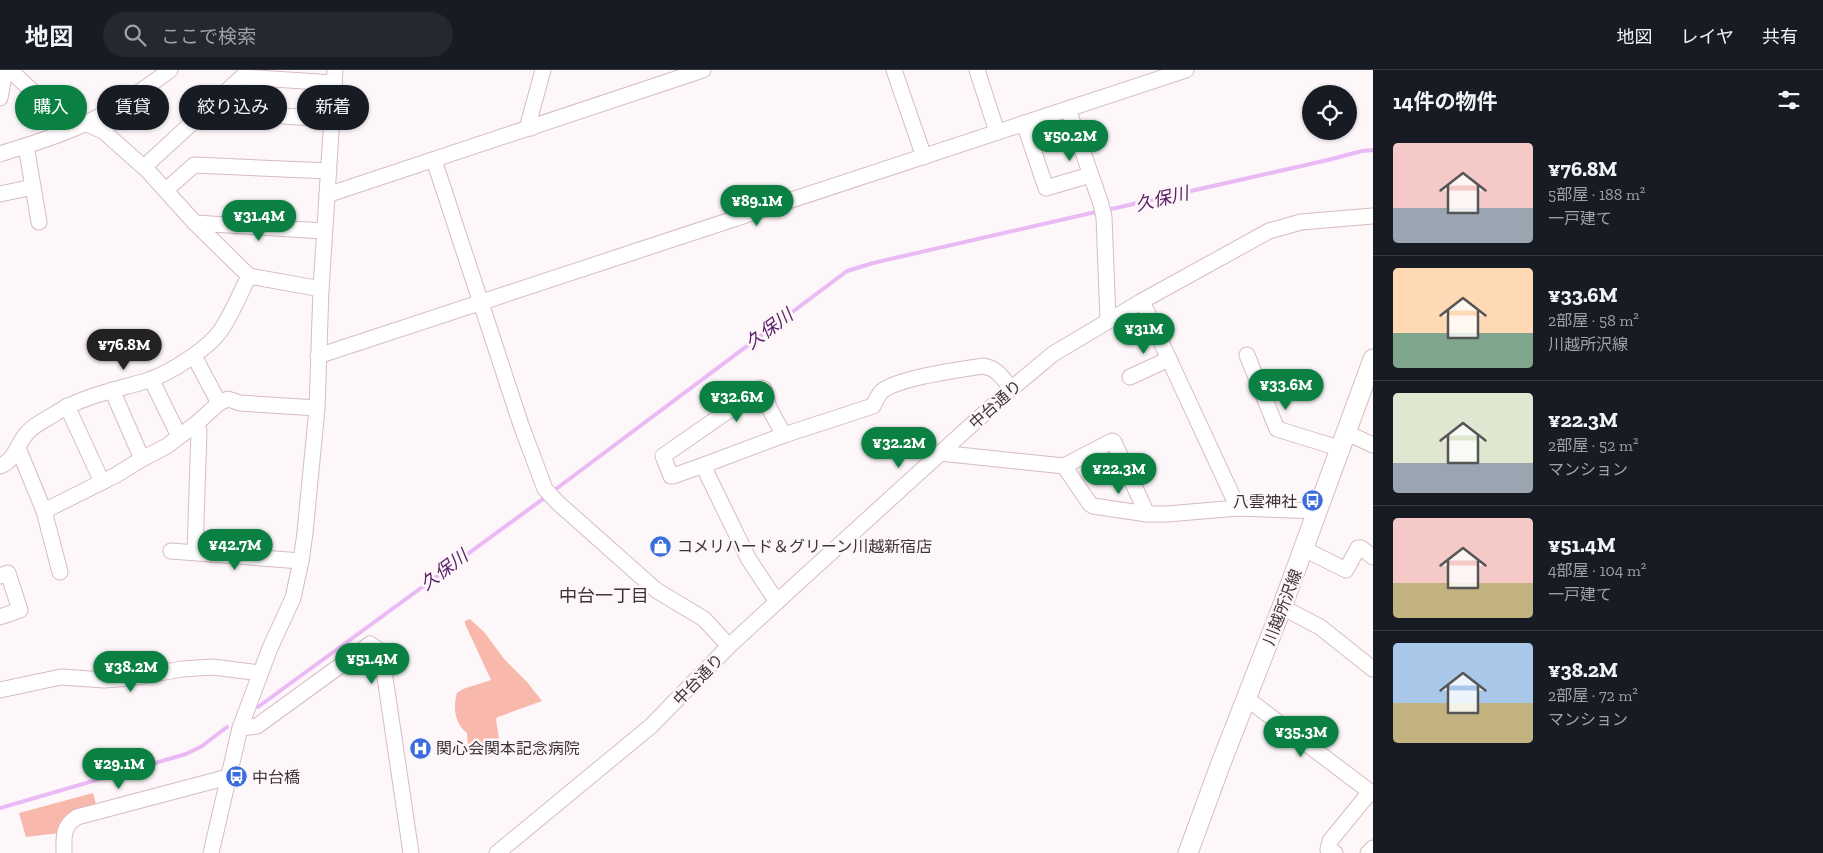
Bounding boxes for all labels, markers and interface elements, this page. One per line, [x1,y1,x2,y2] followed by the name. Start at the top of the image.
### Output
[103,12,453,57] search box
[121,21,149,49] icon: search
[25,22,73,51] text: 地図
[161,25,256,48] text: ここで検索
[1617,26,1653,48] text: 地図
[1681,26,1734,48] text: レイヤ
[1762,26,1798,48] text: 共有
[15,85,87,130] chip: 購入
[97,85,169,130] chip: 賃貸
[179,85,287,130] chip: 絞り込み
[297,85,369,130] chip: 新着
[1302,85,1357,140] map controls
[1302,85,1357,140] button: locate
[1775,86,1803,114] icon: filters
[1393,89,1497,114] text: 14件の物件
[1029,119,1111,162] pin: ¥50.2M
[1043,126,1097,145] text: ¥50.2M
[1548,156,1617,181] text: ¥76.8M
[1433,163,1493,223] icon: home
[1133,182,1193,216] water label: 久保川
[716,184,798,227] pin: ¥89.1M
[1548,185,1645,204] text: 5部屋 · 188 m²
[731,191,783,210] text: ¥89.1M
[218,200,300,242] pin: ¥31.4M
[233,206,285,225] text: ¥31.4M
[1548,209,1612,228] text: 一戸建て
[1548,282,1618,307] text: ¥33.6M
[1433,288,1493,348] icon: home
[741,303,799,354] water label: 久保川
[1548,311,1639,330] text: 2部屋 · 58 m²
[1114,312,1174,355] pin: ¥31M
[1125,319,1163,338] text: ¥31M
[83,328,165,371] pin: ¥76.8M
[98,335,150,354] text: ¥76.8M
[1548,335,1628,354] text: 川越所沢線
[1245,368,1327,411] pin: ¥33.6M
[1260,375,1312,394] text: ¥33.6M
[965,376,1025,433] street label: 中台通り
[696,380,778,423] pin: ¥32.6M
[710,387,764,406] text: ¥32.6M
[1548,407,1618,432] text: ¥22.3M
[1433,413,1493,473] icon: home
[858,426,940,469] pin: ¥32.2M
[872,433,926,452] text: ¥32.2M
[1548,436,1638,455] text: 2部屋 · 52 m²
[1078,452,1160,495] pin: ¥22.3M
[1092,459,1146,478] text: ¥22.3M
[1548,460,1628,479] text: マンション
[1301,489,1325,513] bus stop icon: 八雲神社
[1233,492,1297,511] place label: 八雲神社
[194,528,276,571] pin: ¥42.7M
[1548,532,1616,557] text: ¥51.4M
[649,534,673,558] shop icon: コメリハード＆グリーン川越新宿店
[209,535,261,554] text: ¥42.7M
[677,537,932,556] place label: コメリハード＆グリーン川越新宿店
[1433,538,1493,598] icon: home
[416,544,474,595] water label: 久保川
[1548,561,1646,580] text: 4部屋 · 104 m²
[1259,566,1306,648] street label: 川越所沢線
[559,585,649,607] district label: 中台一丁目
[1548,585,1612,604] text: 一戸建て
[331,642,413,685] pin: ¥51.4M
[346,649,398,668] text: ¥51.4M
[90,650,172,693] pin: ¥38.2M
[669,650,727,709] street label: 中台通り
[104,657,158,676] text: ¥38.2M
[1548,657,1618,682] text: ¥38.2M
[1433,663,1493,723] icon: home
[1548,686,1638,705] text: 2部屋 · 72 m²
[1548,710,1628,729] text: マンション
[1260,716,1342,758] pin: ¥35.3M
[1275,722,1327,741] text: ¥35.3M
[408,736,432,760] hospital icon: 関心会関本記念病院
[436,739,580,758] place label: 関心会関本記念病院
[78,748,160,790] pin: ¥29.1M
[93,754,145,773] text: ¥29.1M
[224,765,248,789] bus stop icon: 中台橋
[252,768,300,787] place label: 中台橋

